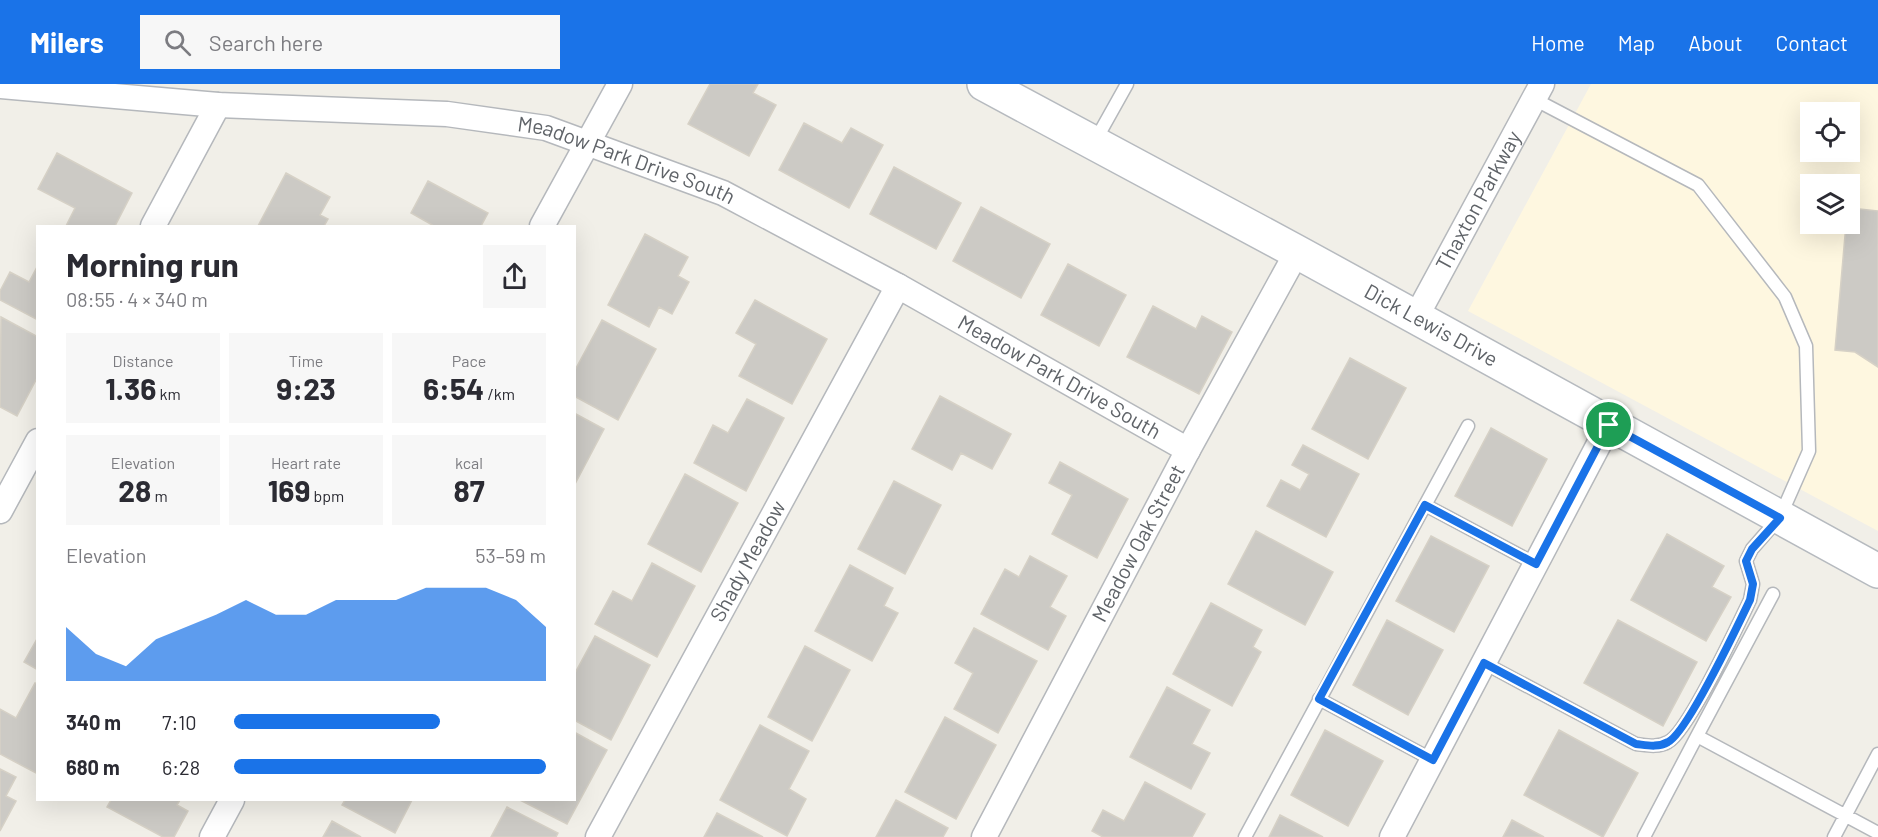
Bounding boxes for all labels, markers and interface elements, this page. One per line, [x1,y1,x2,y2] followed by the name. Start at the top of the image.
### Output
[140,15,560,69] search box
[30,25,104,59] text: Milers
[161,26,194,59] icon: search
[209,29,323,55] text: Search here
[1531,30,1585,55] text: Home
[1618,30,1655,55] text: Map
[1688,30,1743,55] text: About
[1776,30,1848,55] text: Contact
[1800,102,1860,234] map controls
[1800,102,1860,162] button: locate
[516,110,740,208] street label: Meadow Park Drive South
[1430,126,1525,274] street label: Thaxton Parkway
[1800,174,1860,234] button: layers
[66,244,239,284] text: Morning run
[483,245,546,308] button: share
[1361,278,1503,371] street label: Dick Lewis Drive
[66,287,208,311] text: 08:55 · 4 × 340 m
[954,309,1166,443] street label: Meadow Park Drive South
[113,351,173,370] text: Distance
[289,351,323,370] text: Time
[452,351,486,370] text: Pace
[105,370,156,406] text: 1.36
[276,370,336,406] text: 9:23
[423,370,484,406] text: 6:54
[156,384,181,403] text: km
[484,384,515,403] text: /km
[1583,399,1634,450] pin
[1592,408,1625,441] icon: arrive
[111,453,175,472] text: Elevation
[271,453,341,472] text: Heart rate
[455,453,483,472] text: kcal
[1086,460,1189,626] street label: Meadow Oak Street
[118,472,151,508] text: 28
[268,472,310,508] text: 169
[453,472,485,508] text: 87
[151,486,168,505] text: m
[310,486,344,505] text: bpm
[704,496,790,625] street label: Shady Meadow
[66,543,147,567] text: Elevation
[475,543,546,567] text: 53–59 m
[66,710,121,734] text: 340 m
[162,710,197,734] text: 7:10
[66,755,120,779] text: 680 m
[162,755,200,779] text: 6:28

